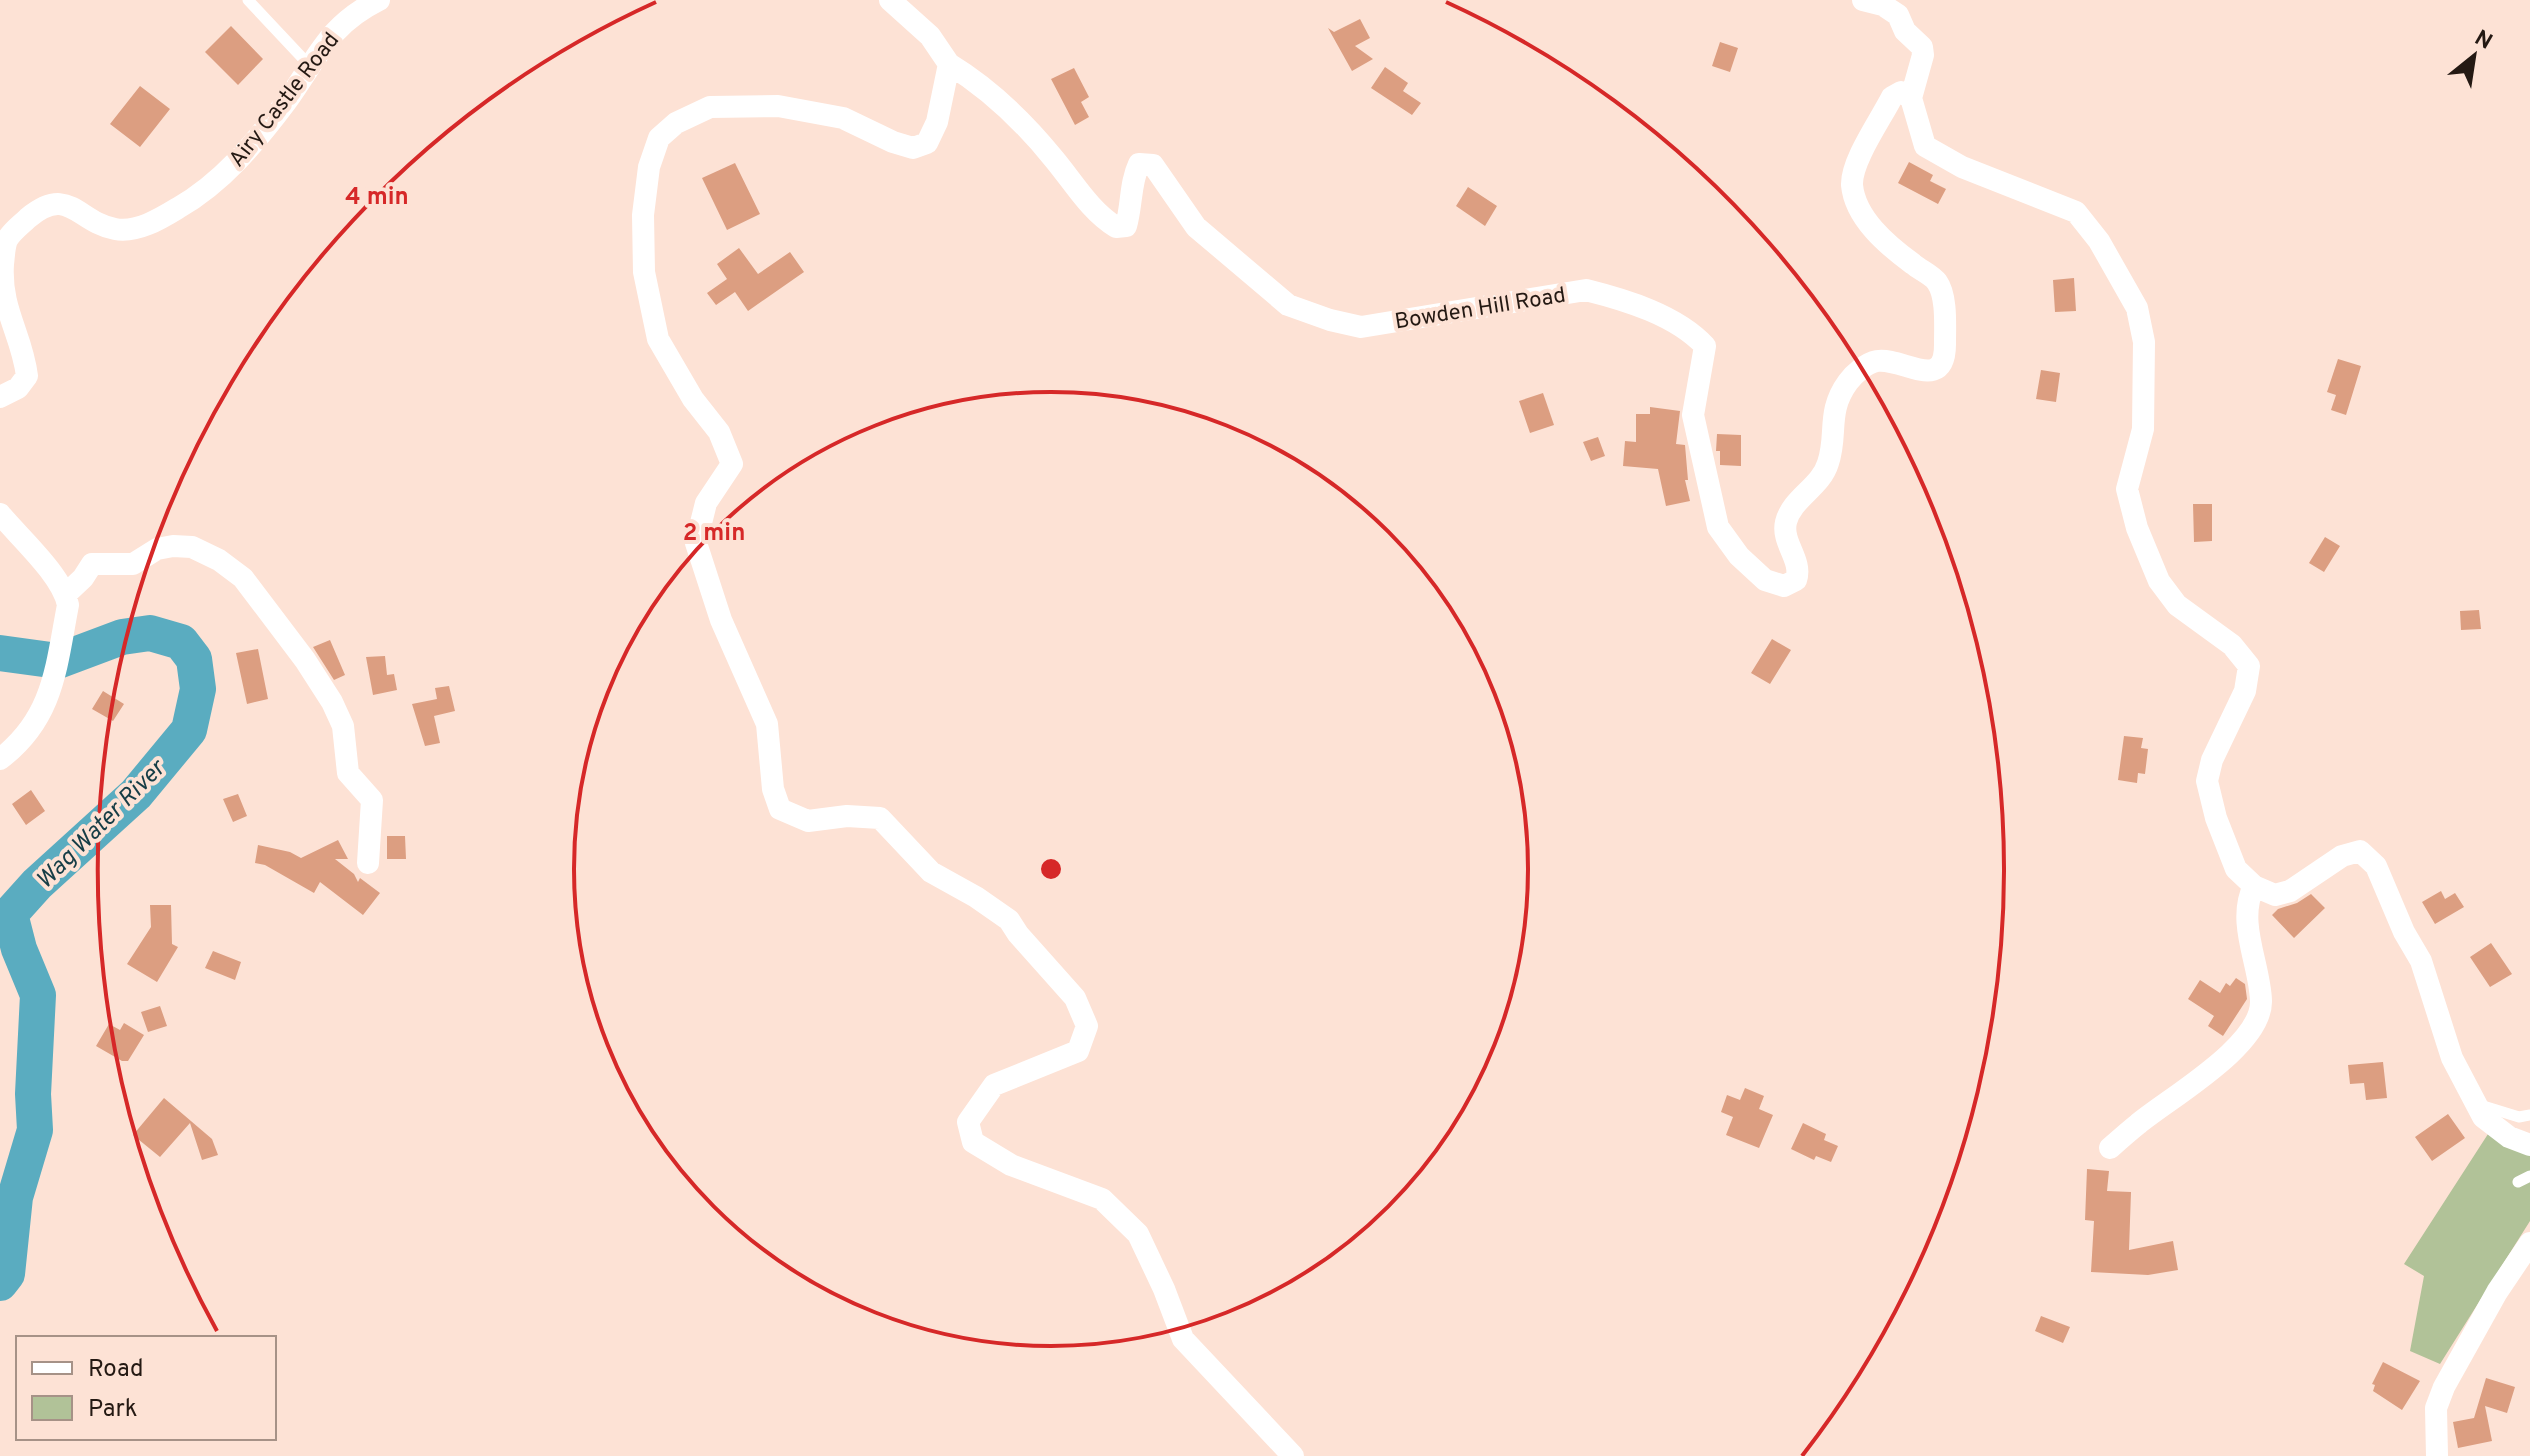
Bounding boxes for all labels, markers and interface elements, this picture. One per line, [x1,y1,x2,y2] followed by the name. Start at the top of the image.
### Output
[2434,16,2514,96] north arrow
[2469,25,2496,56] text: N
[224,28,346,173] street label: Airy Castle Road
[345,183,409,213] text: 4 min
[1393,283,1568,336] street label: Bowden Hill Road
[683,519,745,549] text: 2 min
[31,753,174,896] water label: Wag Water River
[1037,855,1065,883] centre of rings
[16,1336,276,1440] legend
[88,1355,144,1385] text: Road
[88,1395,138,1425] text: Park

